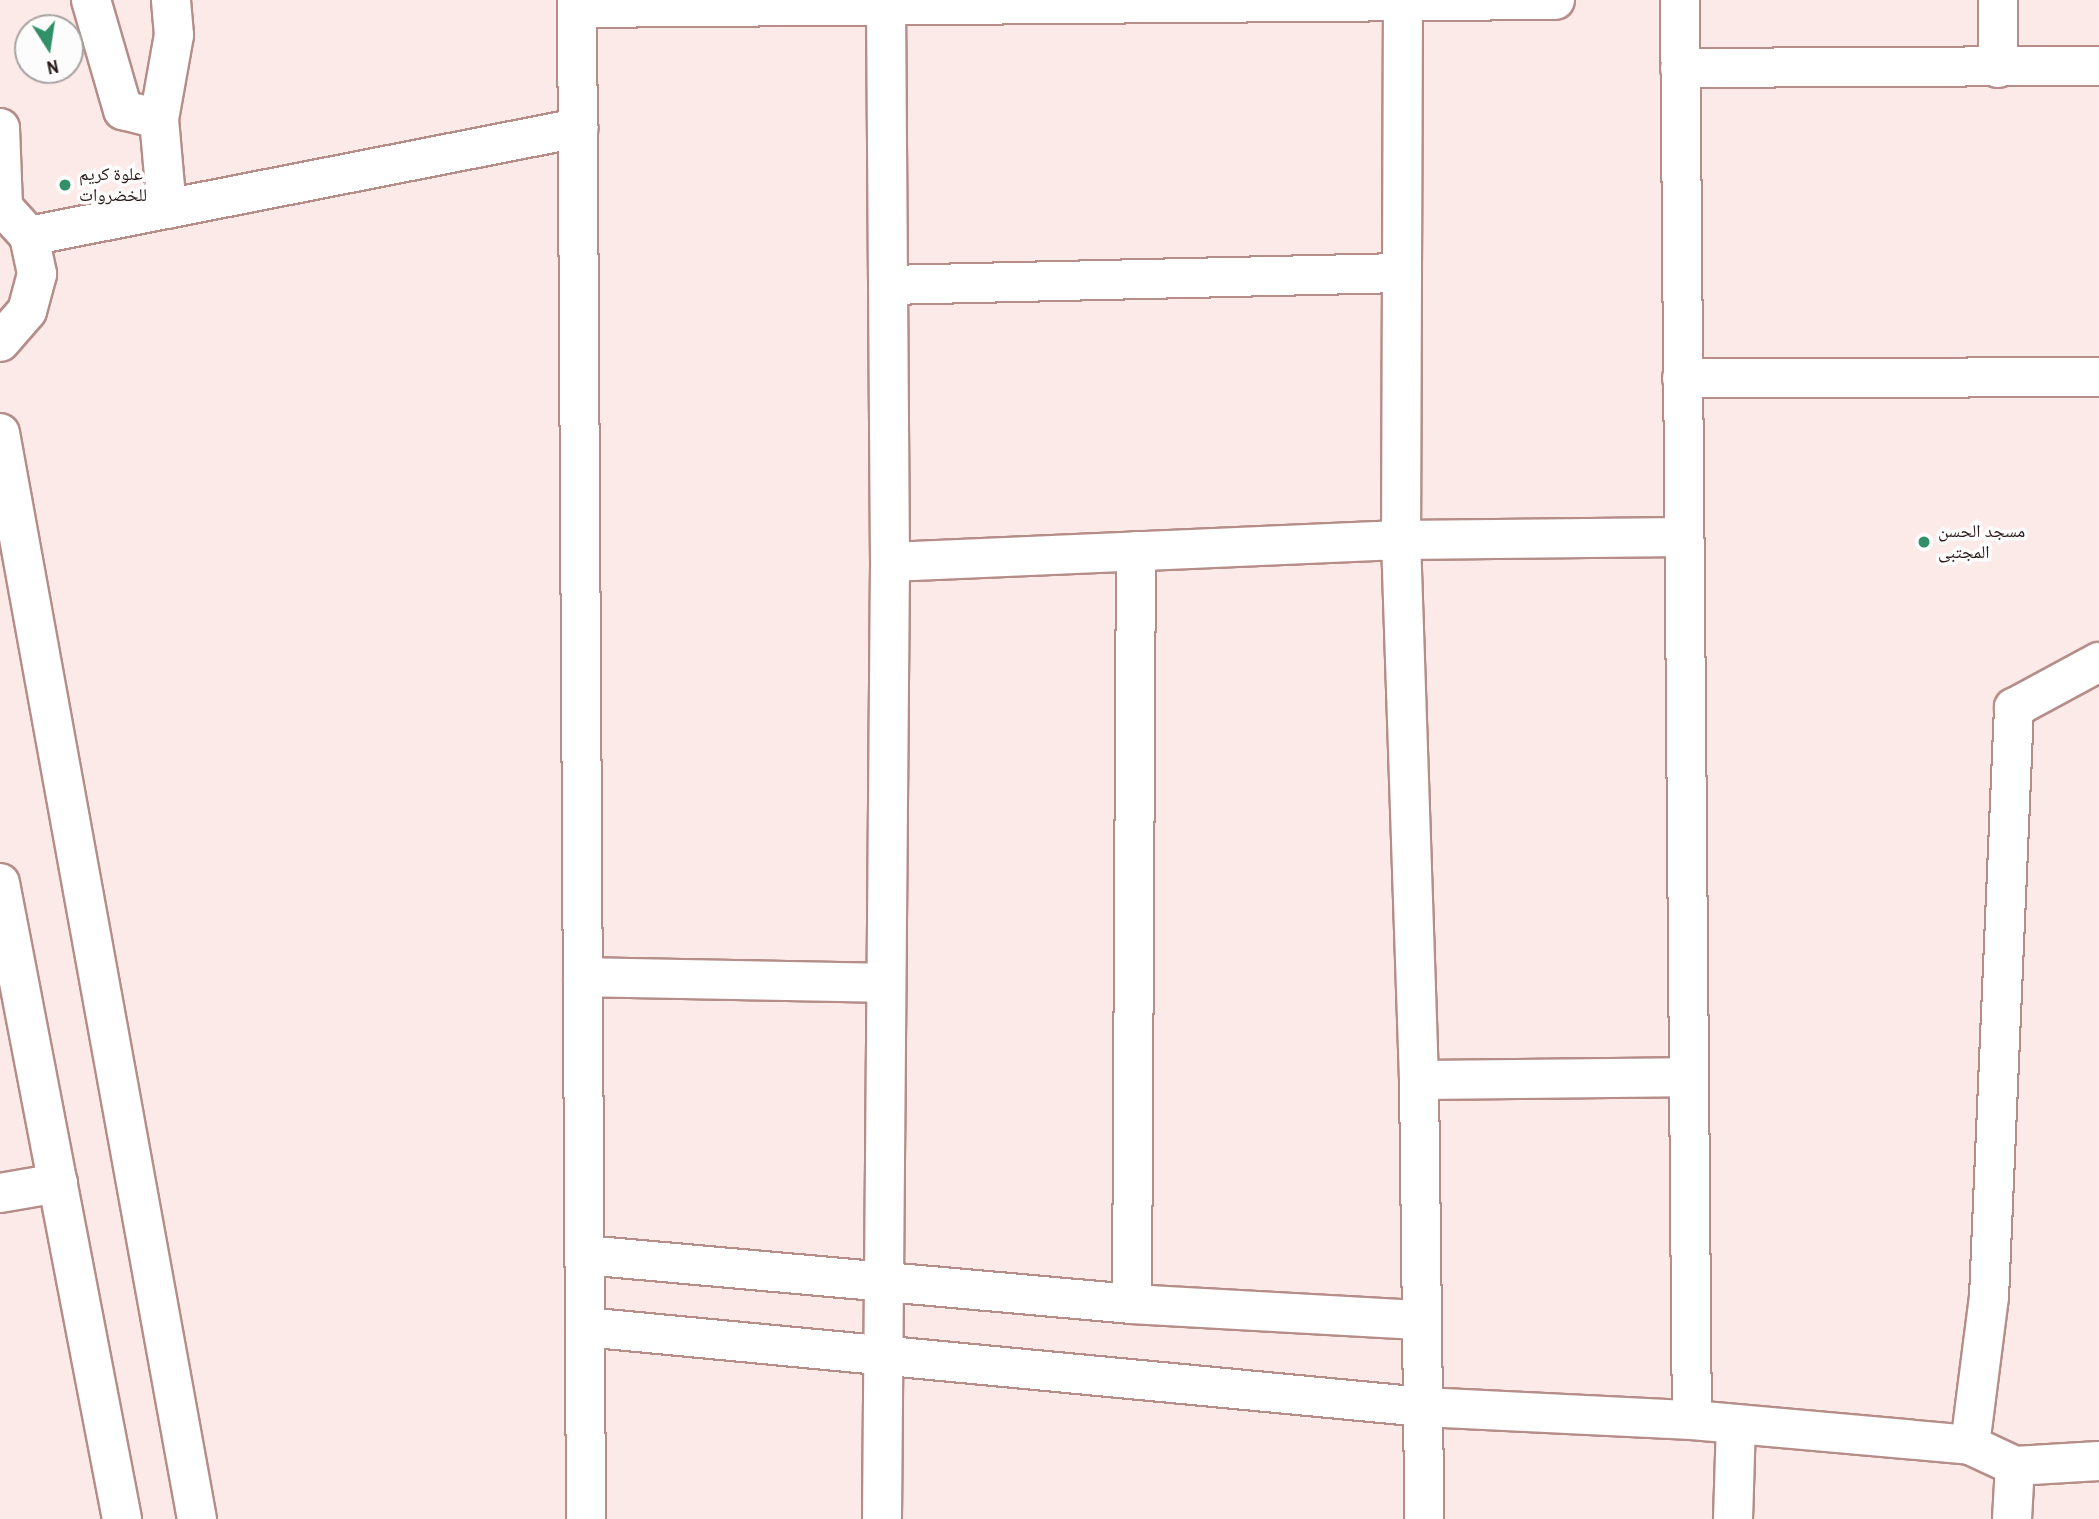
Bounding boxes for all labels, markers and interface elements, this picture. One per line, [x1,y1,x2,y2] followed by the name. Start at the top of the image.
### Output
[14,14,84,84] north arrow
[45,54,61,81] text: N
[79,164,147,206] place label: علوة كريم للخضروات
[57,177,73,193] marker: علوة كريم للخضروات
[1938,521,2025,564] place label: مسجد الحسن المجتبى
[1916,534,1932,550] marker: مسجد الحسن المجتبى

